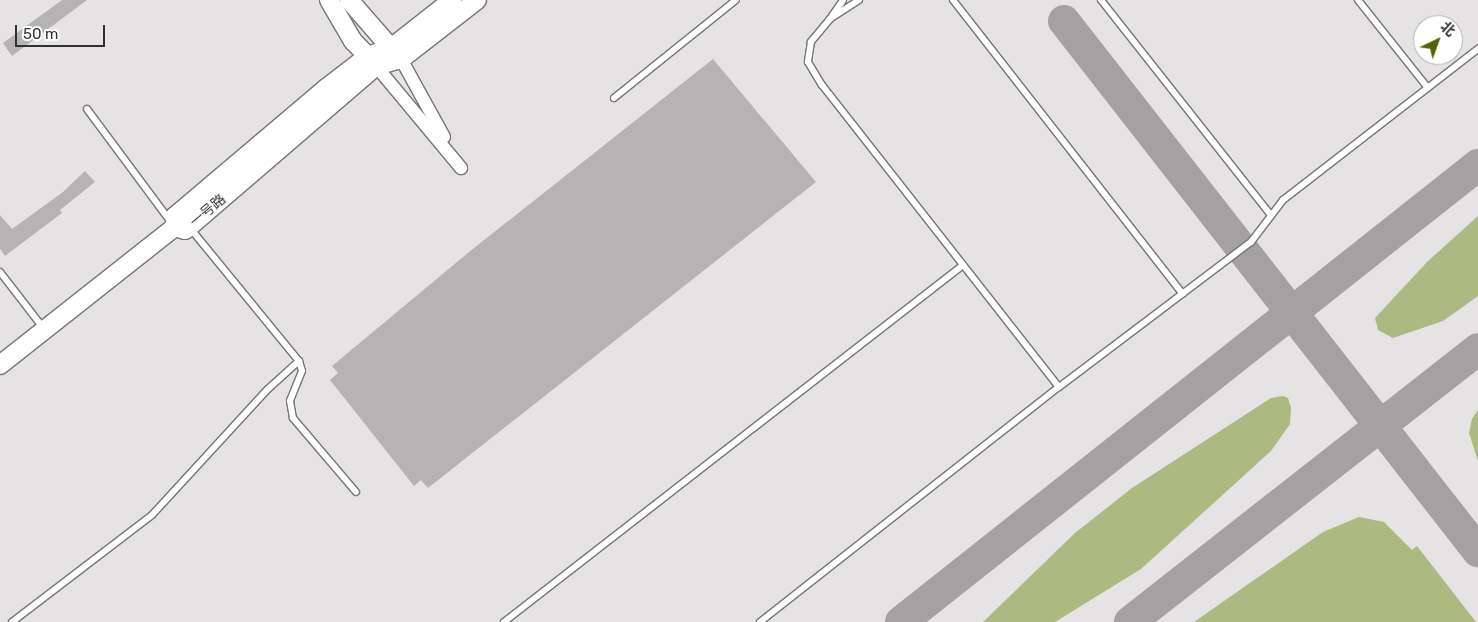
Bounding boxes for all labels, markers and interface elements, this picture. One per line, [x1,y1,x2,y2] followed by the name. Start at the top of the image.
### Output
[18,15,108,47] scale bar
[1413,15,1463,65] north arrow
[1437,18,1459,40] text: 北
[23,25,58,43] text: 50 m
[187,191,229,231] street label: 一号路

